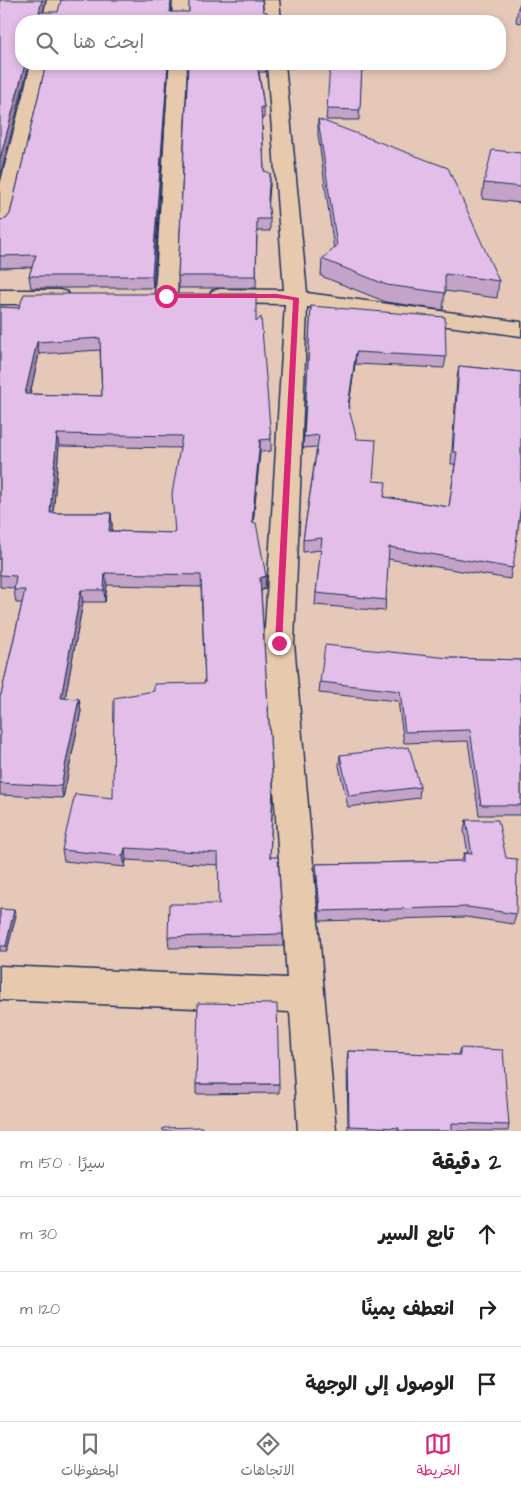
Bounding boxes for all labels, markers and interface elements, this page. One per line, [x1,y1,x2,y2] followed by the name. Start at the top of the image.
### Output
[15,15,506,70] search box
[33,29,61,57] icon: search
[73,29,144,56] text: ابحث هنا
[155,285,178,308] route start
[268,632,291,655] route end
[432,1148,501,1177] text: 2 دقيقة
[20,1152,105,1174] text: سيرًا · 150 m
[473,1220,501,1248] icon: ahead
[379,1221,454,1248] text: تابع السير
[20,1223,57,1245] text: 30 m
[473,1295,501,1323] icon: right
[362,1296,454,1323] text: انعطف يمينًا
[20,1298,60,1320] text: 120 m
[473,1370,501,1398] icon: arrive
[305,1371,454,1398] text: الوصول إلى الوجهة
[61,1430,119,1483] tab: المحفوظات
[240,1430,295,1483] tab: الاتجاهات
[416,1430,460,1483] tab: الخريطة

